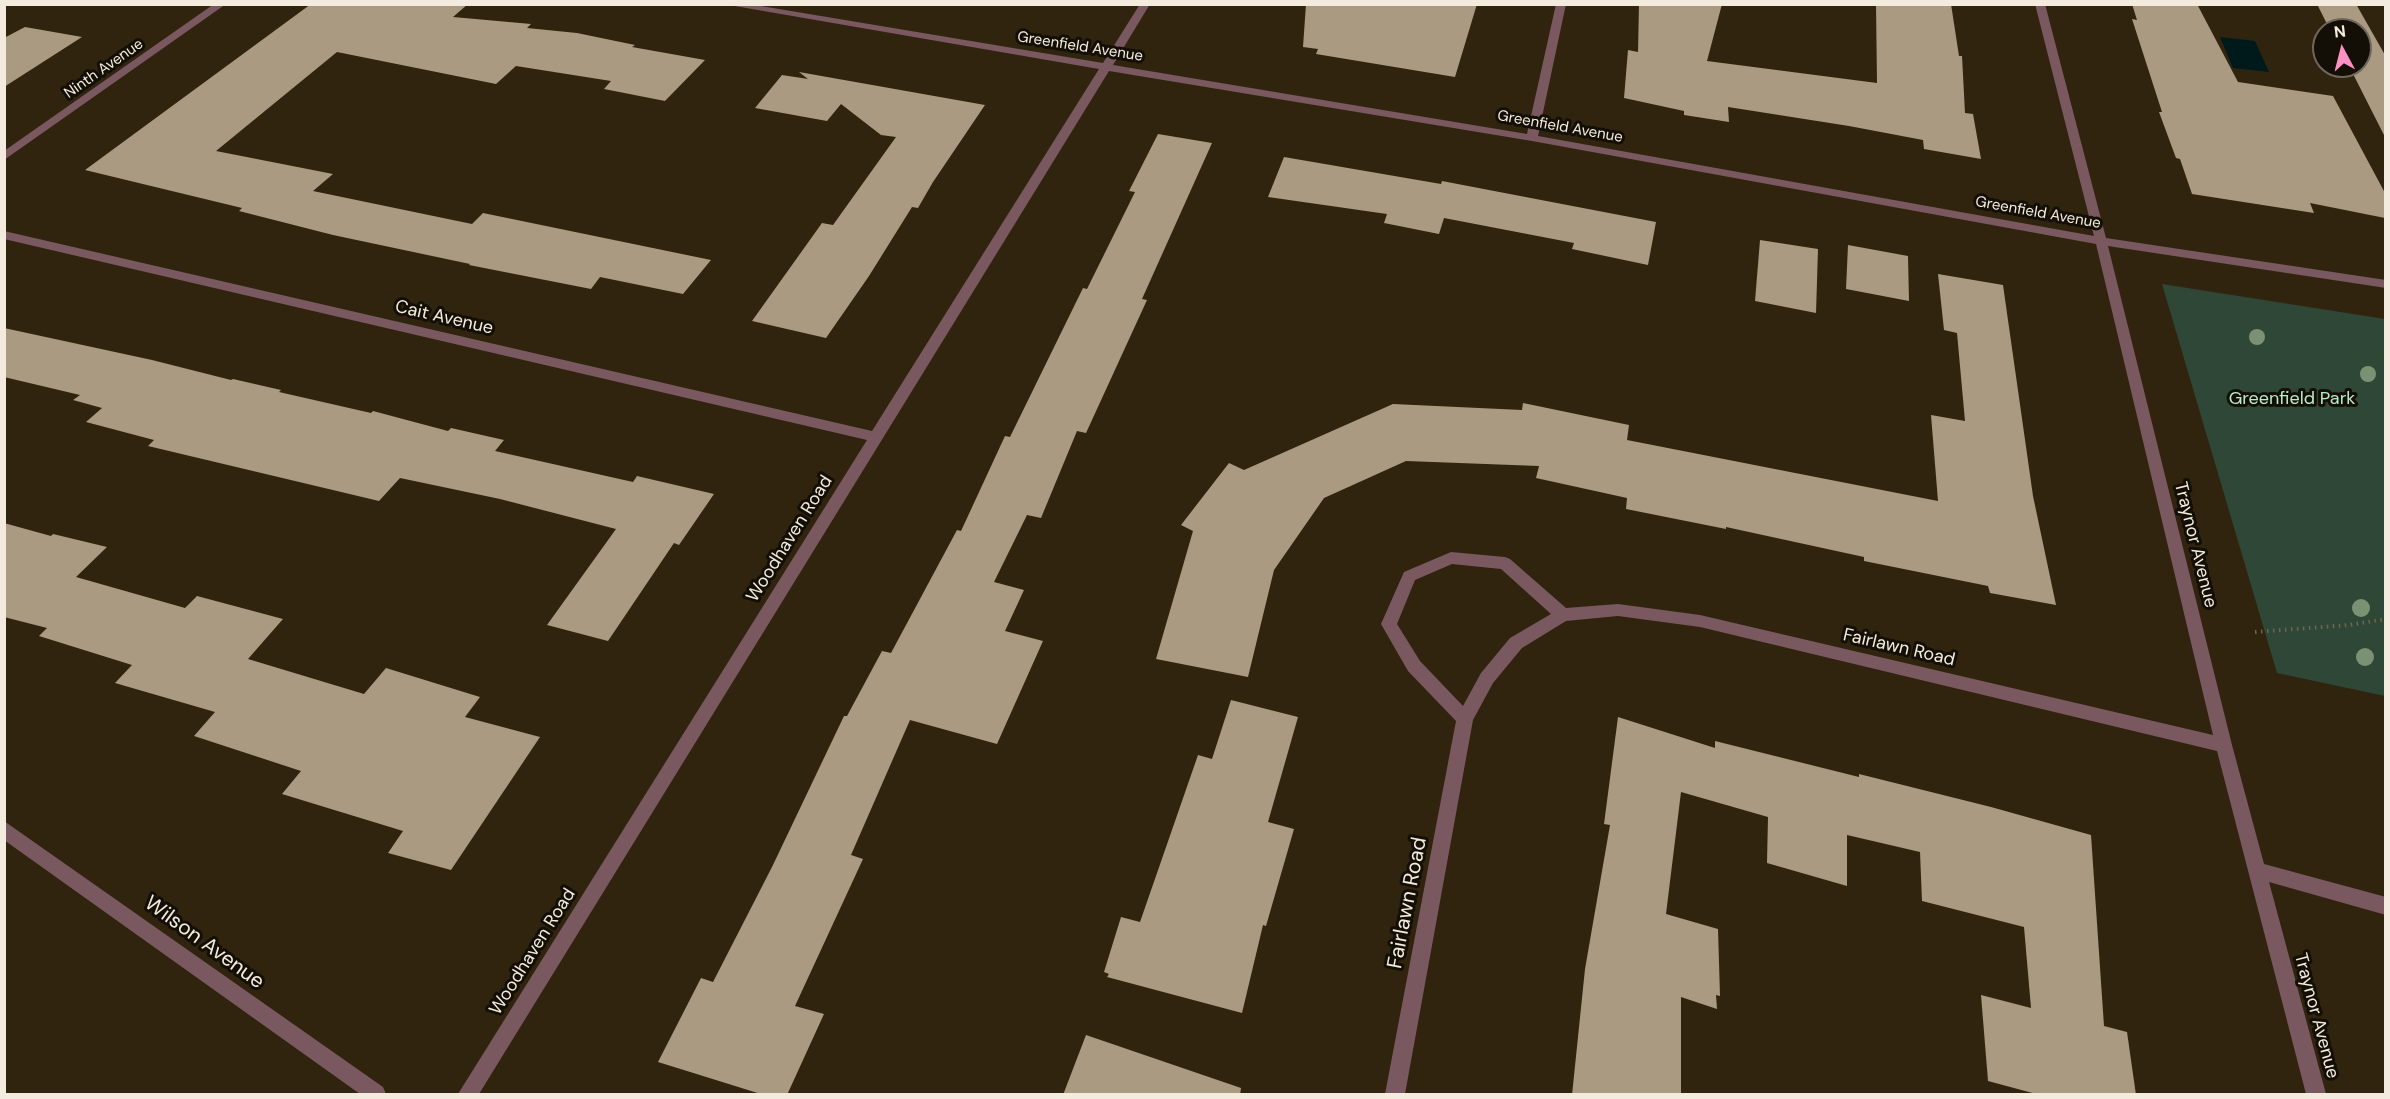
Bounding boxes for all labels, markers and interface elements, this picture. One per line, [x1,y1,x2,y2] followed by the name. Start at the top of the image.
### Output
[2312,18,2372,78] north arrow
[2333,20,2347,43] text: N
[1016,28,1144,66] street label: Greenfield Avenue
[61,35,147,103] street label: Ninth Avenue
[1496,107,1624,147] street label: Greenfield Avenue
[1974,193,2102,233] street label: Greenfield Avenue
[393,296,495,340] street label: Cait Avenue
[2229,388,2355,410] park label: Greenfield Park
[742,472,838,606] street label: Woodhaven Road
[2169,480,2221,610] street label: Traynor Avenue
[1841,625,1957,671] street label: Fairlawn Road
[1383,835,1433,971] street label: Fairlawn Road
[485,885,581,1019] street label: Woodhaven Road
[139,891,269,995] street label: Wilson Avenue
[2289,951,2343,1081] street label: Traynor Avenue

